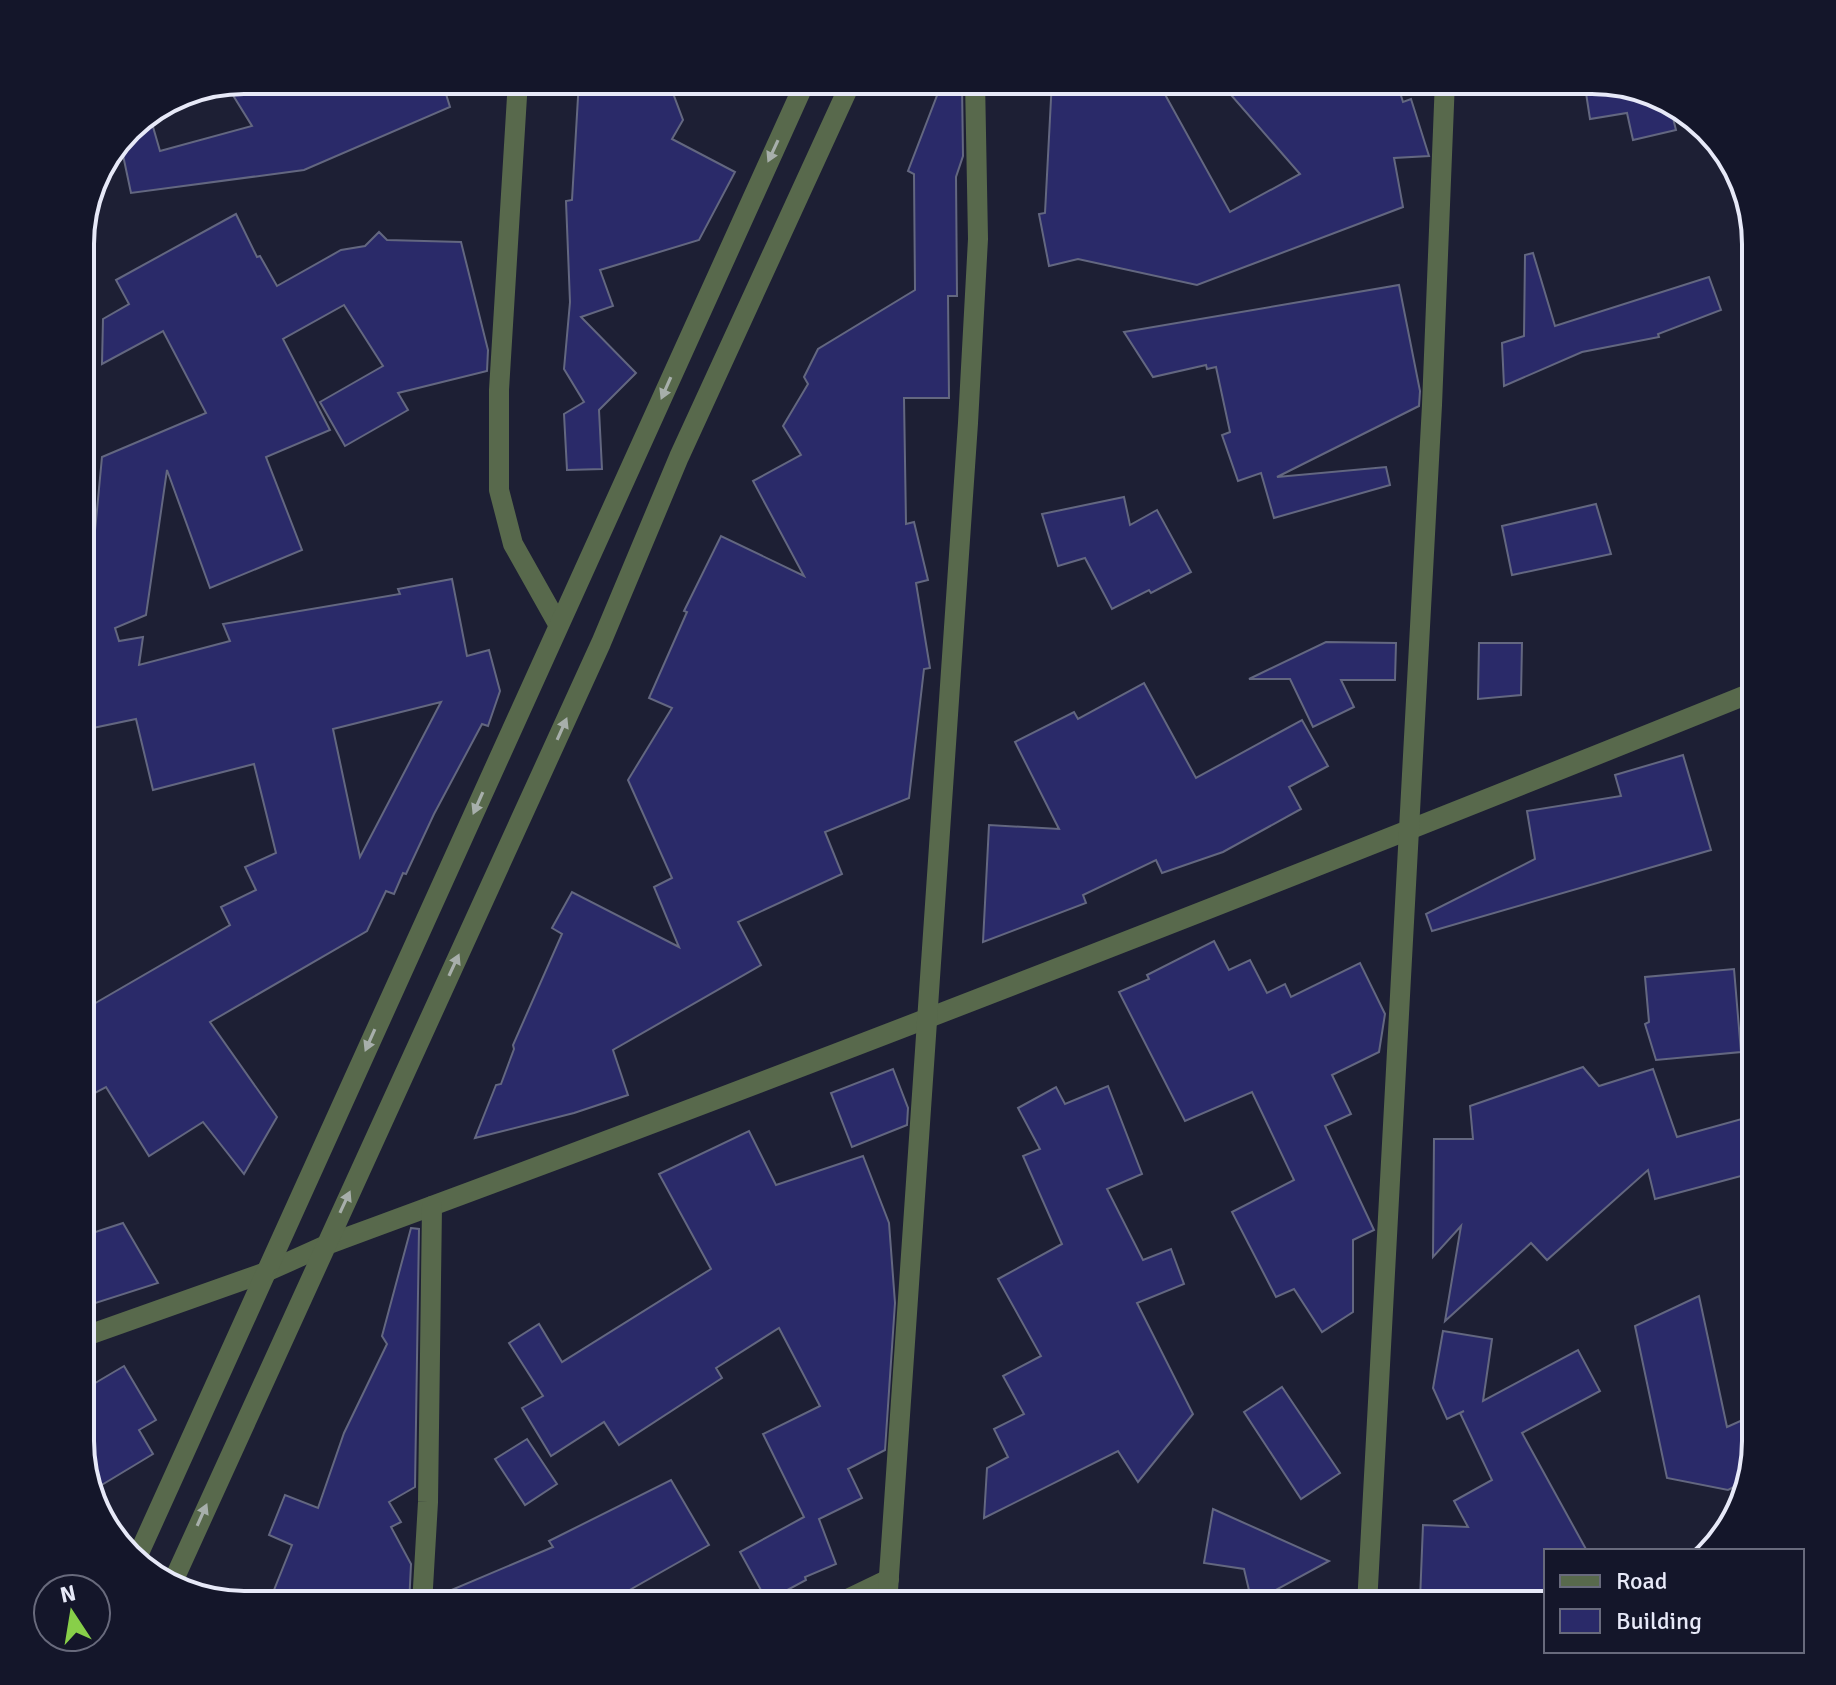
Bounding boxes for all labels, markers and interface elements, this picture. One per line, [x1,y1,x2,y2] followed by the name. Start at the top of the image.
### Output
[766,139,780,163] one-way arrow
[659,376,672,399] one-way arrow
[555,717,569,741] one-way arrow
[471,791,484,815] one-way arrow
[447,954,461,977] one-way arrow
[364,1028,377,1052] one-way arrow
[338,1190,352,1213] one-way arrow
[196,1503,209,1526] one-way arrow
[1544,1549,1804,1653] legend
[1616,1566,1667,1596] text: Road
[32,1573,112,1653] north arrow
[58,1579,78,1609] text: N
[1616,1606,1702,1636] text: Building

